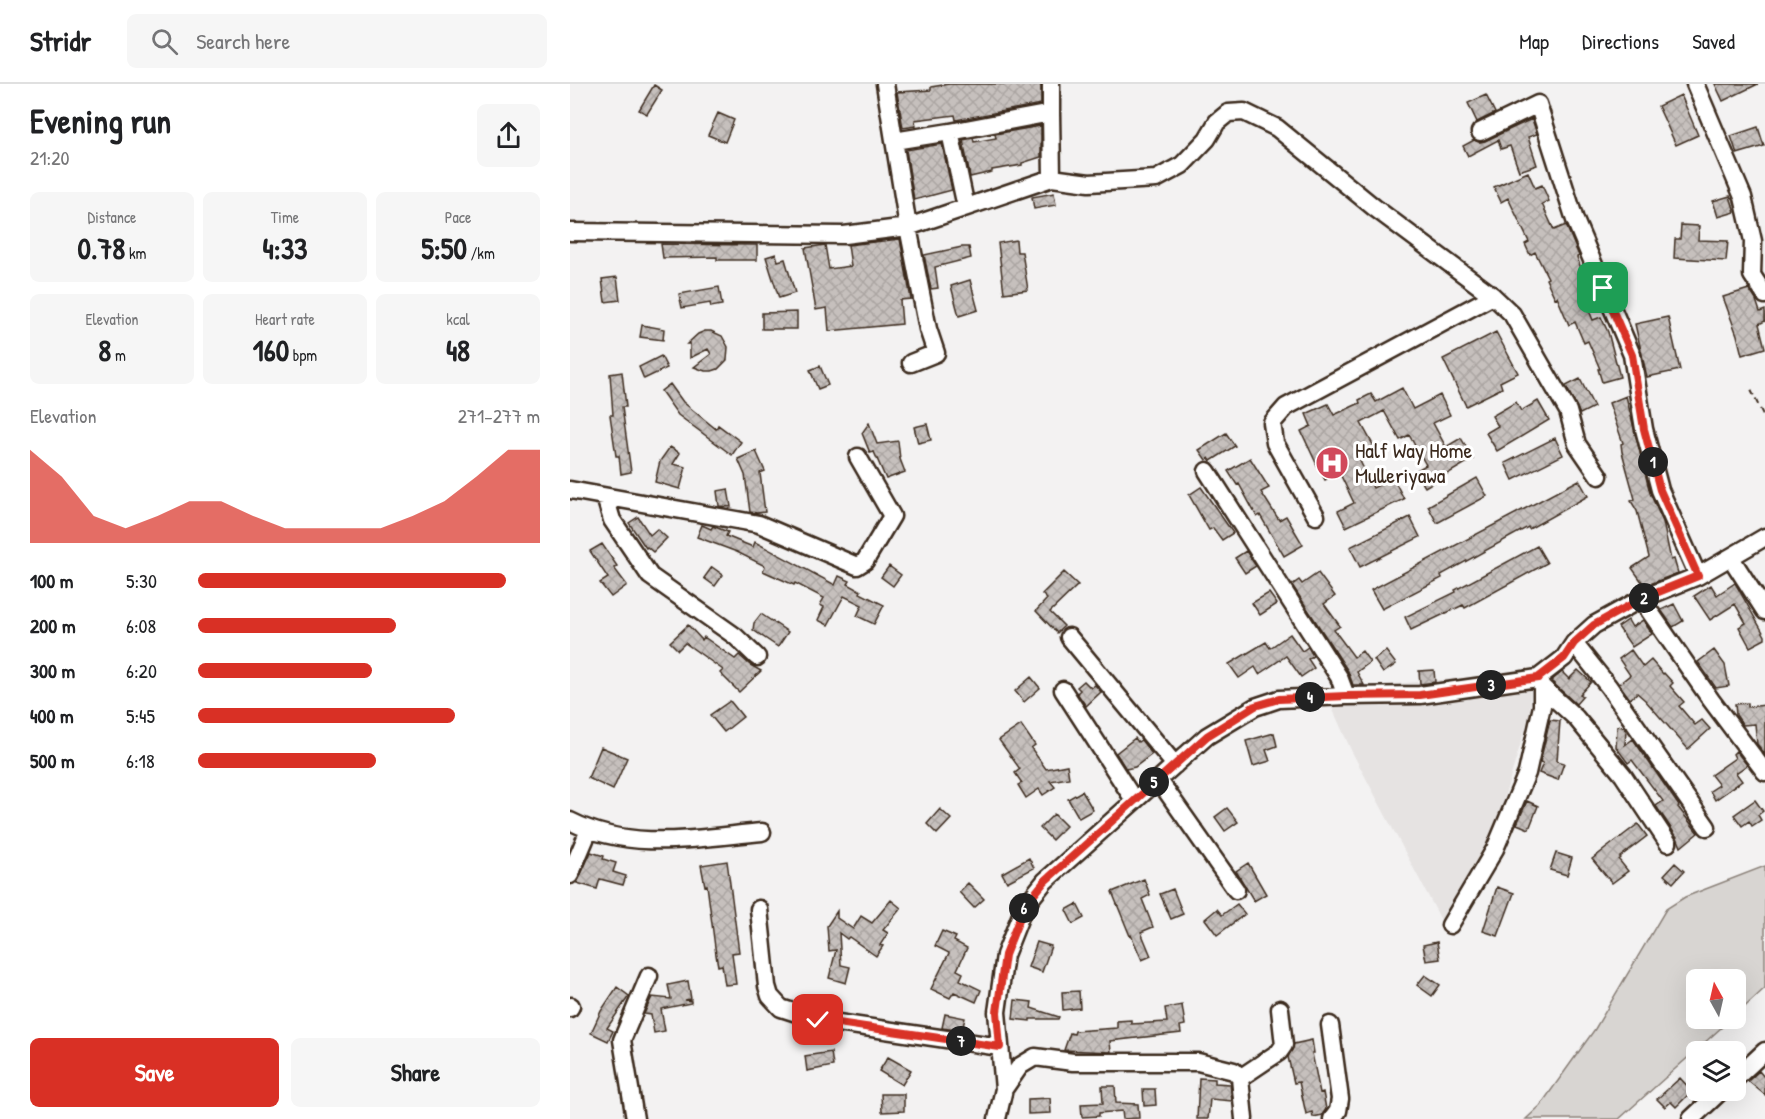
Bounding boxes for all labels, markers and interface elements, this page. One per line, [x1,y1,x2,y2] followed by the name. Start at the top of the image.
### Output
[127,14,547,68] search box
[30,22,91,60] text: Stridr
[148,25,181,58] icon: search
[196,26,290,56] text: Search here
[1519,27,1549,56] text: Map
[1582,27,1659,56] text: Directions
[1692,27,1735,56] text: Saved
[30,99,171,143] text: Evening run
[477,104,540,167] button: share
[30,144,70,171] text: 21:20
[88,206,136,228] text: Distance
[271,206,299,228] text: Time
[445,206,471,228] text: Pace
[78,228,125,268] text: 0.78
[262,228,308,268] text: 4:33
[421,228,467,268] text: 5:50
[125,242,146,264] text: km
[467,242,495,264] text: /km
[1577,262,1628,313] pin
[1586,271,1619,304] icon: arrive
[85,308,139,330] text: Elevation
[255,308,315,330] text: Heart rate
[446,308,470,330] text: kcal
[98,330,111,370] text: 8
[253,330,289,370] text: 160
[446,330,470,370] text: 48
[111,344,126,366] text: m
[289,344,317,366] text: bpm
[30,402,96,429] text: Elevation
[458,402,540,429] text: 271–277 m
[1355,435,1472,490] place label: Half Way Home Mulleriyawa
[1314,445,1350,481] hospital icon: Half Way Home Mulleriyawa
[1638,447,1668,477] pin: 1
[1650,451,1656,473] text: 1
[30,567,73,594] text: 100 m
[126,567,157,594] text: 5:30
[1629,583,1659,613] pin: 2
[1640,587,1648,609] text: 2
[30,612,75,639] text: 200 m
[126,612,156,639] text: 6:08
[30,657,75,684] text: 300 m
[126,657,157,684] text: 6:20
[1476,670,1506,700] pin: 3
[1487,674,1495,696] text: 3
[1295,682,1325,712] pin: 4
[1307,686,1313,708] text: 4
[30,702,74,729] text: 400 m
[126,702,155,729] text: 5:45
[30,747,75,774] text: 500 m
[126,747,155,774] text: 6:18
[1139,767,1169,797] pin: 5
[1151,771,1157,793] text: 5
[1009,893,1039,923] pin: 6
[1021,897,1027,919] text: 6
[1686,969,1746,1029] north arrow
[1686,969,1746,1101] map controls
[792,994,843,1045] pin
[801,1003,834,1036] icon: check
[946,1026,976,1056] pin: 7
[957,1030,965,1052] text: 7
[30,1038,279,1107] button: Save
[291,1038,540,1107] button: Share
[1686,1041,1746,1101] button: layers

